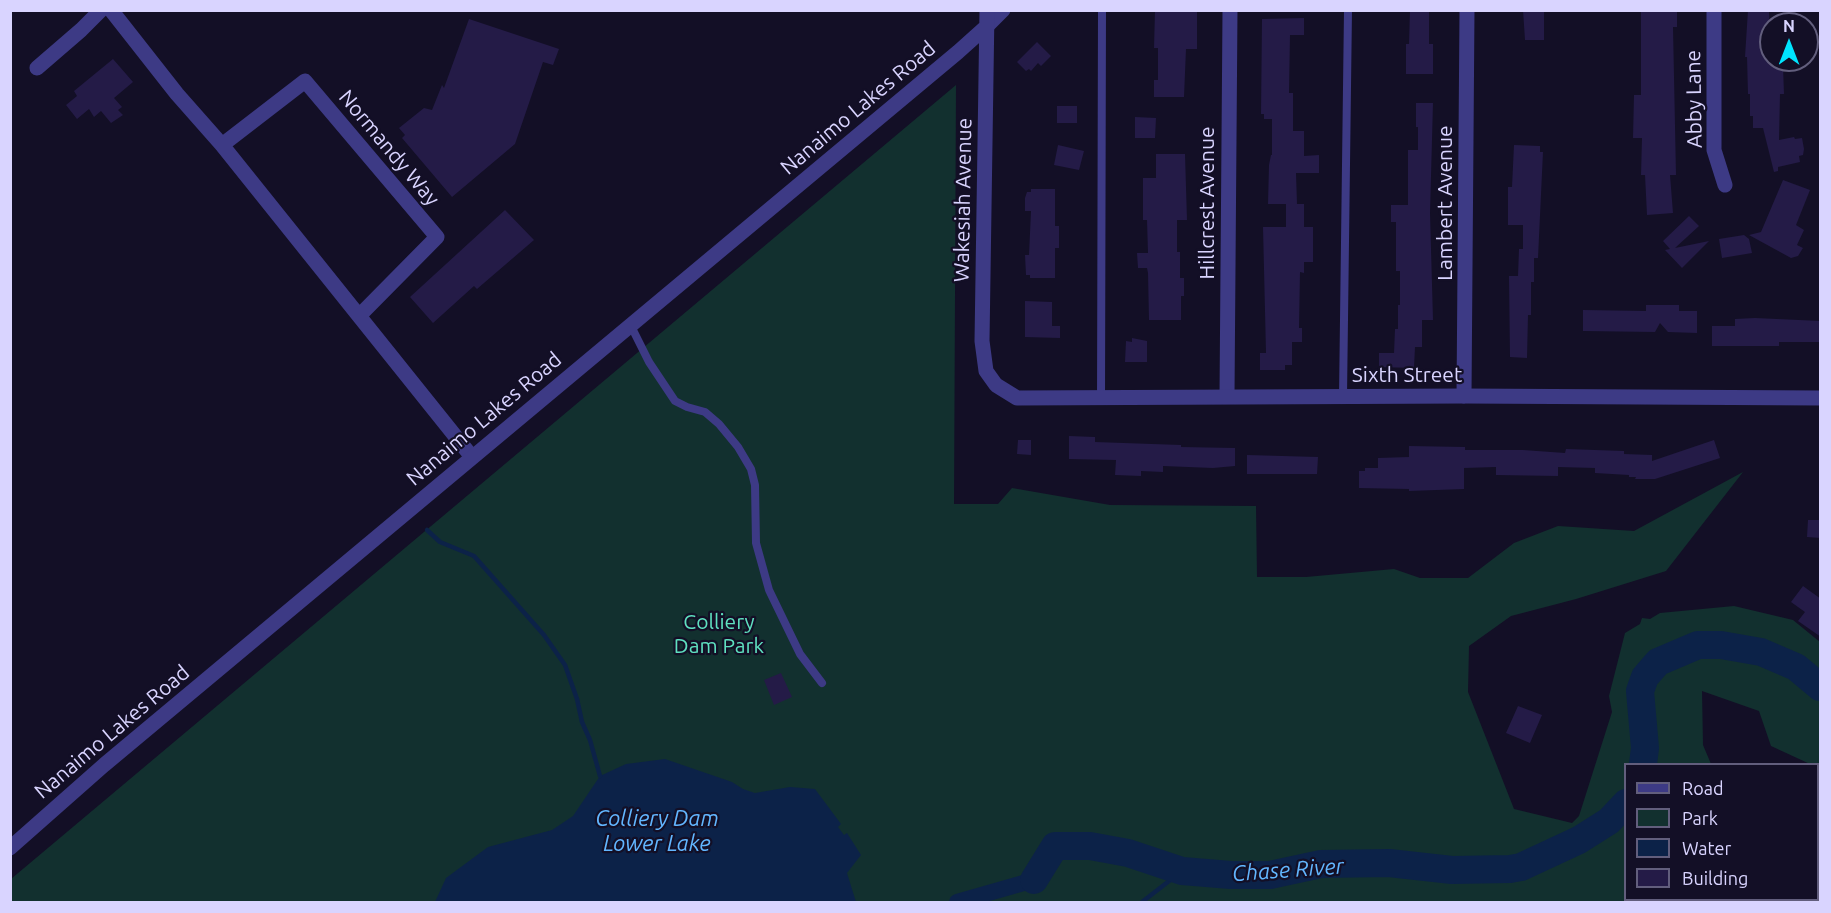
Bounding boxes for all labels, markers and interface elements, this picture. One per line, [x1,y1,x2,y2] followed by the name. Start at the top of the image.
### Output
[1759,12,1819,72] north arrow
[1783,17,1795,35] text: N
[775,36,941,180] street label: Nanaimo Lakes Road
[1681,50,1707,148] street label: Abby Lane
[333,85,445,211] street label: Normandy Way
[949,118,977,282] street label: Wakesiah Avenue
[1432,125,1458,281] street label: Lambert Avenue
[1194,127,1220,279] street label: Hillcrest Avenue
[401,347,567,491] street label: Nanaimo Lakes Road
[1352,362,1462,388] street label: Sixth Street
[674,609,764,659] park label: Colliery Dam Park
[29,660,195,804] street label: Nanaimo Lakes Road
[1624,763,1819,901] legend
[1682,778,1724,798] text: Road
[595,806,719,858] water label: Colliery Dam Lower Lake
[1682,808,1718,828] text: Park
[1682,838,1731,858] text: Water
[1231,853,1345,887] water label: Chase River
[1682,868,1748,888] text: Building

